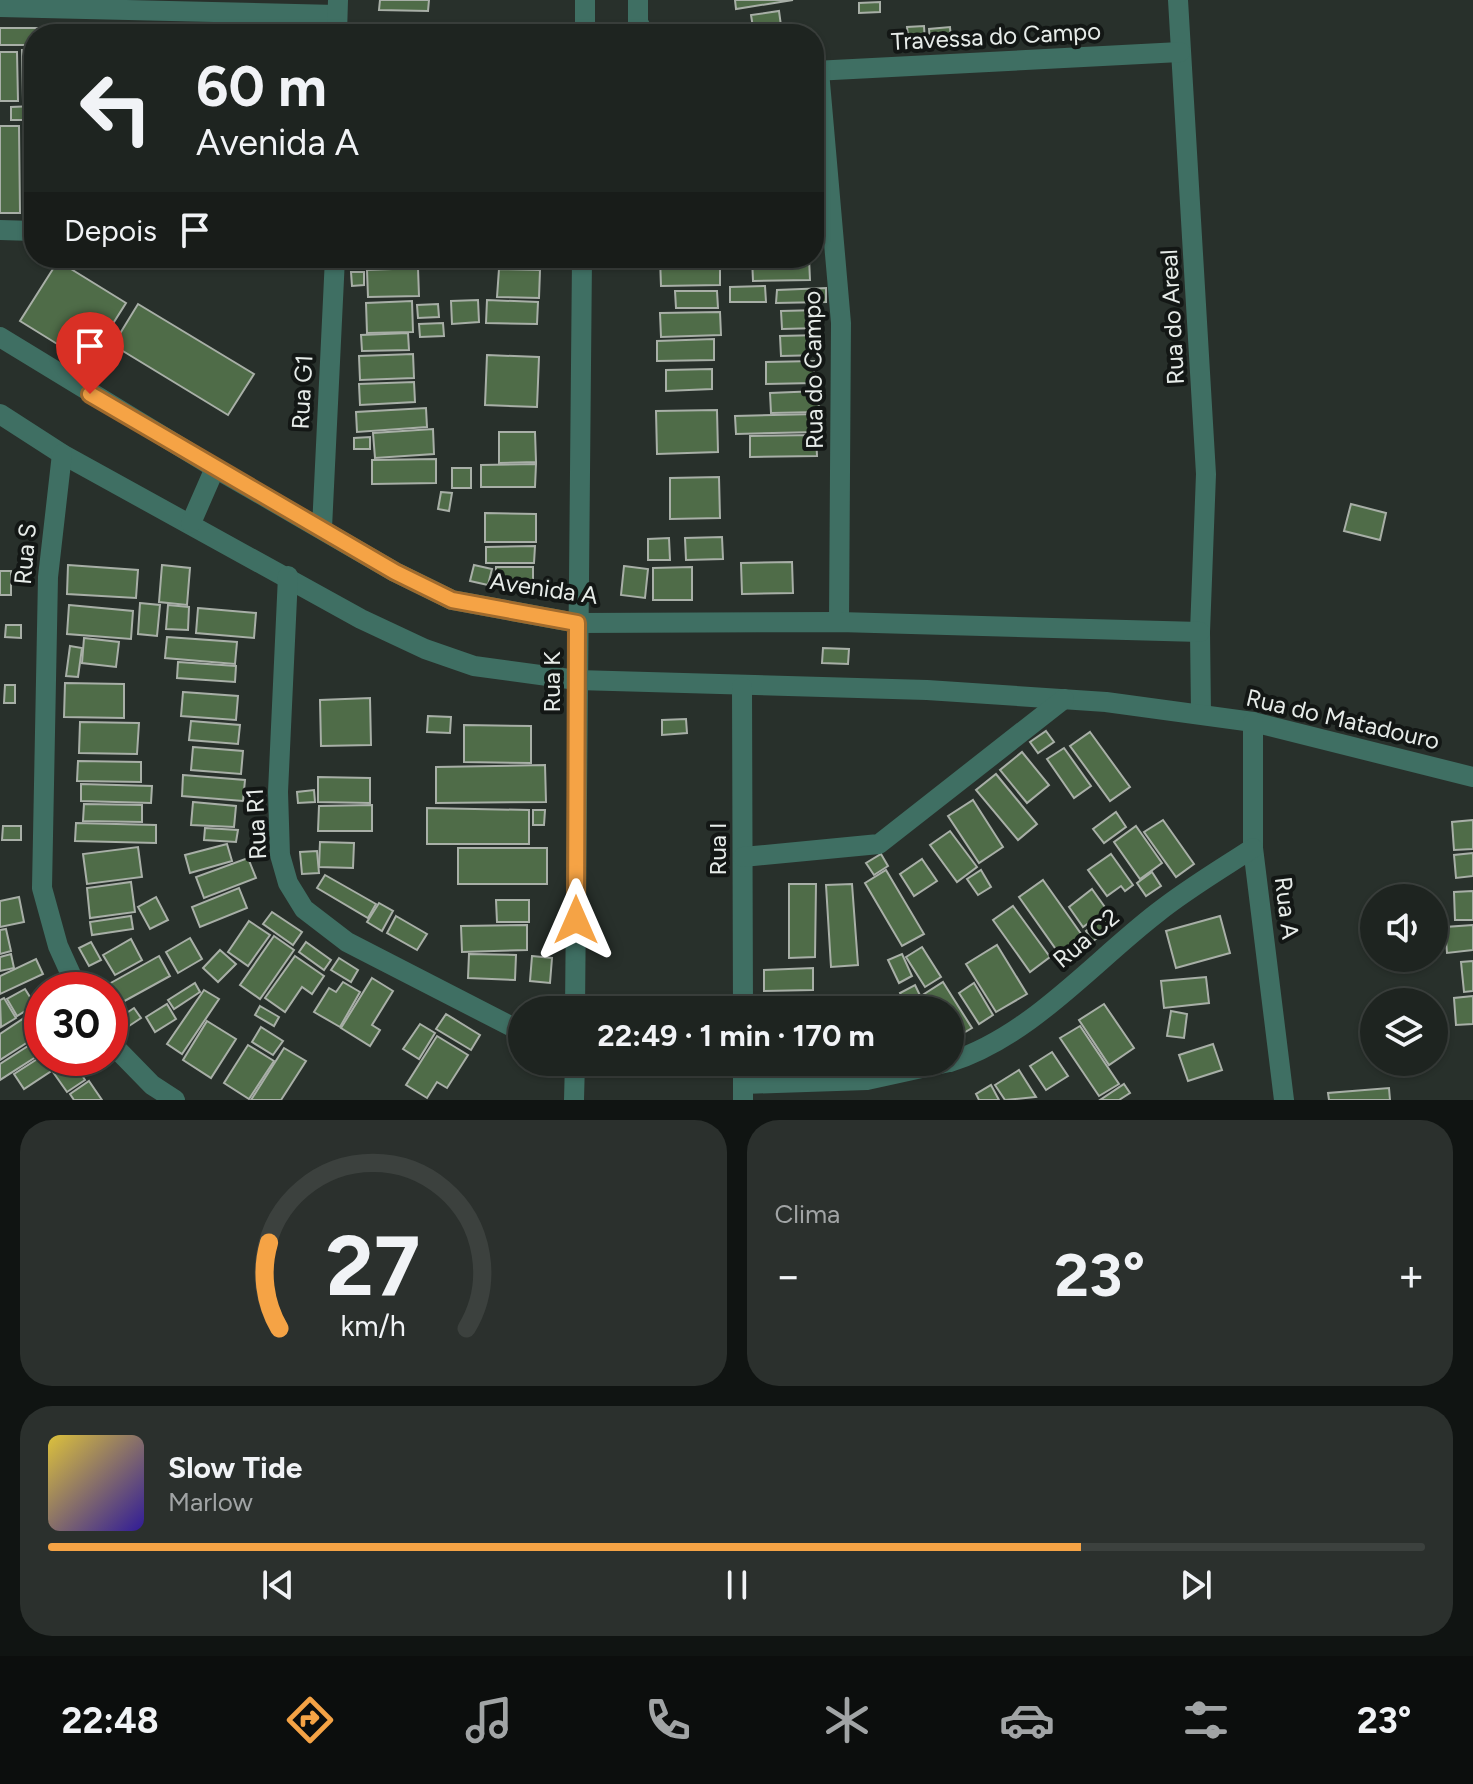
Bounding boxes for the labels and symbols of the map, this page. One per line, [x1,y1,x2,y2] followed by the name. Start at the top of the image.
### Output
[890,16,1102,56] street label: Travessa do Campo
[1154,249,1190,385] street label: Rua do Areal
[797,290,829,450] street label: Rua do Campo
[56,312,124,394] pin
[286,354,318,430] street label: Rua G1
[8,522,42,586] street label: Rua S
[488,566,601,610] street label: Avenida A
[537,651,566,713] street label: Rua K
[1243,683,1443,755] street label: Rua do Matadouro
[240,788,272,860] street label: Rua R1
[703,822,732,876] street label: Rua I
[1269,875,1305,942] street label: Rua A
[534,878,618,962] position arrow
[1047,902,1125,974] street label: Rua C2
[24,972,128,1076] speed limit sign: 30

